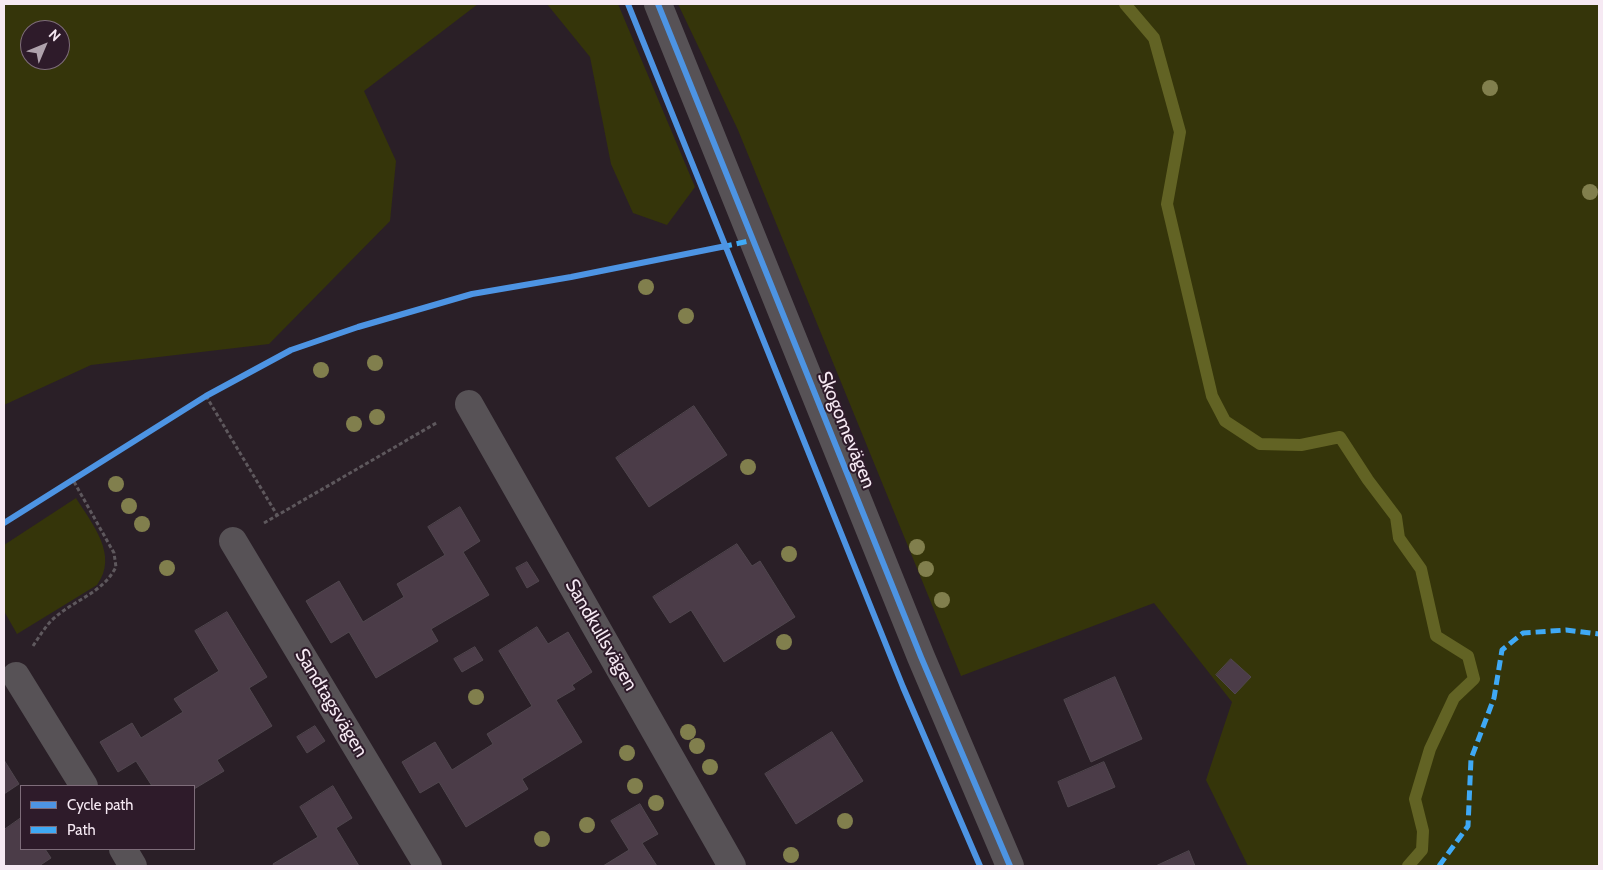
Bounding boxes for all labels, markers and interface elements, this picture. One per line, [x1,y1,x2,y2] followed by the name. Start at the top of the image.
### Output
[20,20,70,70] north arrow
[45,25,65,45] text: N
[812,368,880,492] street label: Skogomevägen
[560,575,642,695] street label: Sandkullsvägen
[290,645,372,761] street label: Sandtagsvägen
[20,785,195,850] legend
[67,796,133,814] text: Cycle path
[67,821,96,839] text: Path

